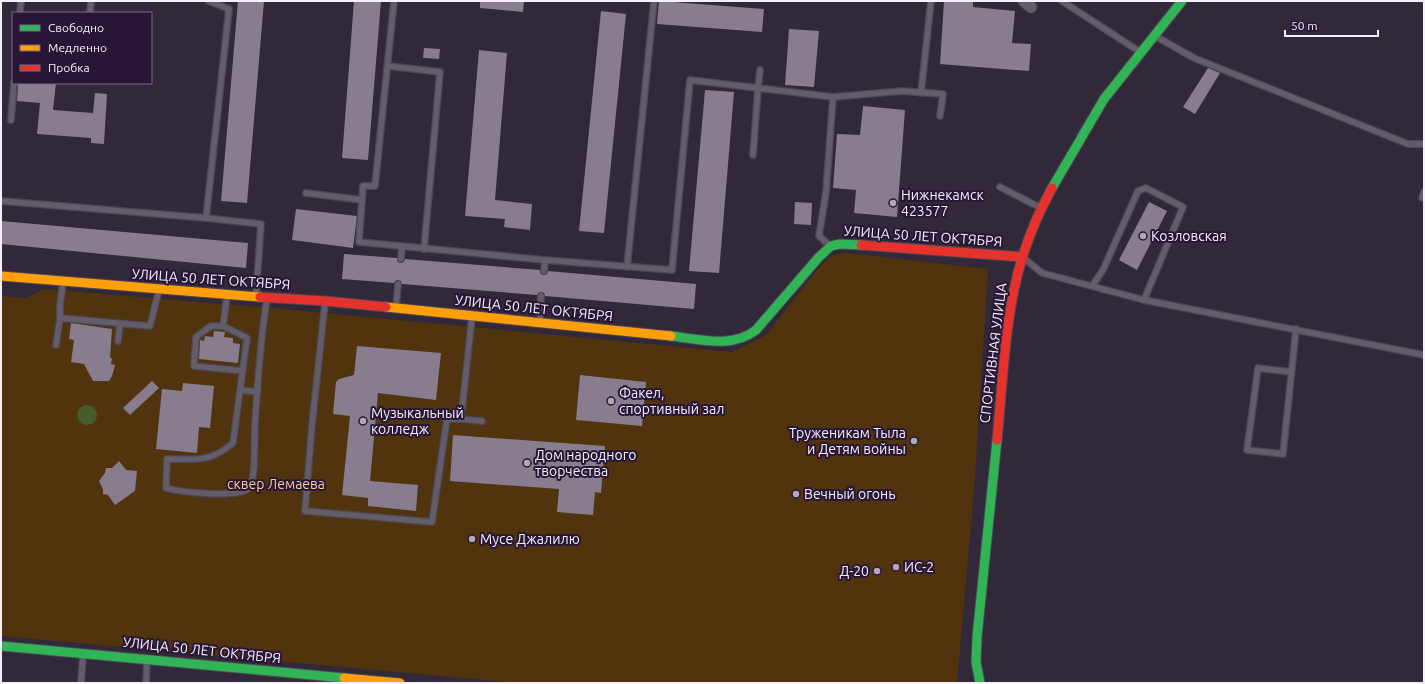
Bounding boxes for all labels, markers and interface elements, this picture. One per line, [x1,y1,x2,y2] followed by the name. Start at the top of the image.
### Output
[12,12,152,84] legend
[1285,12,1378,38] scale bar
[1291,19,1318,32] text: 50 m
[48,21,104,34] text: Свободно
[48,41,107,54] text: Медленно
[48,61,90,74] text: Пробка
[901,187,984,219] place label: Нижнекамск 423577
[888,198,898,208] marker: Нижнекамск 423577
[843,222,1003,250] street label: УЛИЦА 50 ЛЕТ ОКТЯБРЯ
[1151,228,1227,244] place label: Козловская
[1138,231,1148,241] marker: Козловская
[131,265,291,293] street label: УЛИЦА 50 ЛЕТ ОКТЯБРЯ
[976,282,1010,424] street label: СПОРТИВНАЯ УЛИЦА
[454,292,614,324] street label: УЛИЦА 50 ЛЕТ ОКТЯБРЯ
[619,385,724,417] place label: Факел, спортивный зал
[606,396,616,406] marker: Факел, спортивный зал
[371,405,464,437] place label: Музыкальный колледж
[358,416,368,426] marker: Музыкальный колледж
[789,425,906,457] place label: Труженикам Тыла и Детям войны
[909,436,919,446] marker: Труженикам Тыла и Детям войны
[535,447,637,479] place label: Дом народного творчества
[522,458,532,468] marker: Дом народного творчества
[227,476,325,492] park label: сквер Лемаева
[804,486,896,502] place label: Вечный огонь
[791,489,801,499] marker: Вечный огонь
[480,531,580,547] place label: Мусе Джалилю
[467,534,477,544] marker: Мусе Джалилю
[904,559,934,575] place label: ИС-2
[891,562,901,572] marker: ИС-2
[839,563,869,579] place label: Д-20
[872,566,882,576] marker: Д-20
[122,634,282,666] street label: УЛИЦА 50 ЛЕТ ОКТЯБРЯ

